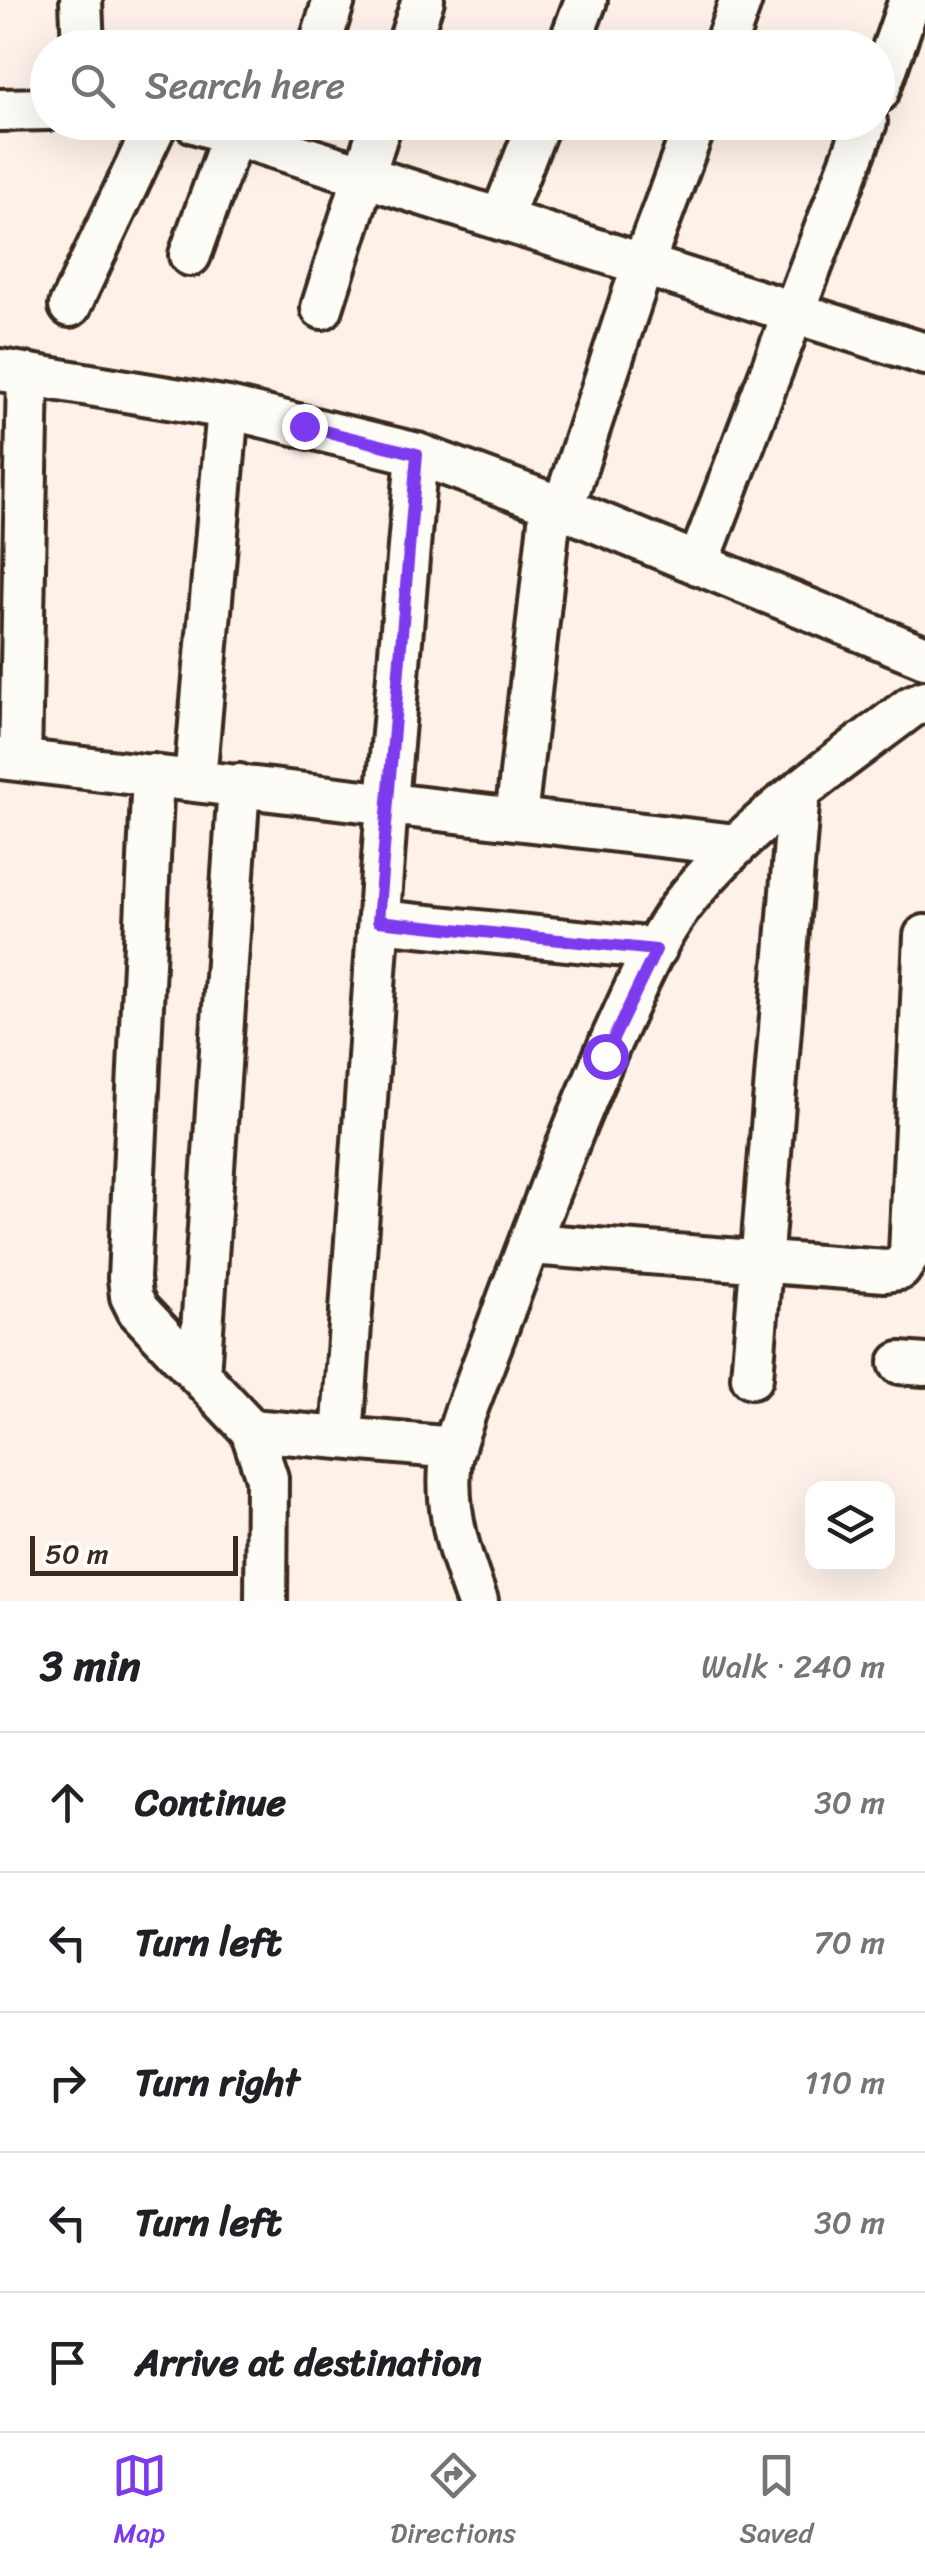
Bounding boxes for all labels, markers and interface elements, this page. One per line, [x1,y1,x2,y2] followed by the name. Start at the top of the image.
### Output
[30,30,895,140] search box
[145,52,345,119] text: Search here
[65,58,120,113] icon: search
[282,404,328,450] route end
[583,1034,629,1080] route start
[805,1481,895,1571] map controls
[805,1481,895,1571] button: layers
[45,1529,109,1578] text: 50 m
[30,1531,238,1576] scale bar
[40,1629,140,1703] text: 3 min
[701,1638,885,1695] text: Walk · 240 m
[135,1769,286,1836] text: Continue
[814,1774,885,1831] text: 30 m
[40,1775,95,1830] icon: ahead
[135,1909,281,1976] text: Turn left
[814,1914,885,1971] text: 70 m
[40,1915,95,1970] icon: left
[135,2049,300,2116] text: Turn right
[804,2054,885,2111] text: 110 m
[40,2055,95,2110] icon: right
[135,2189,281,2256] text: Turn left
[814,2194,885,2251] text: 30 m
[40,2195,95,2250] icon: left
[135,2329,482,2396] text: Arrive at destination
[40,2335,95,2390] icon: arrive
[112,2448,167,2557] tab: Map
[390,2448,516,2557] tab: Directions
[739,2448,813,2557] tab: Saved

